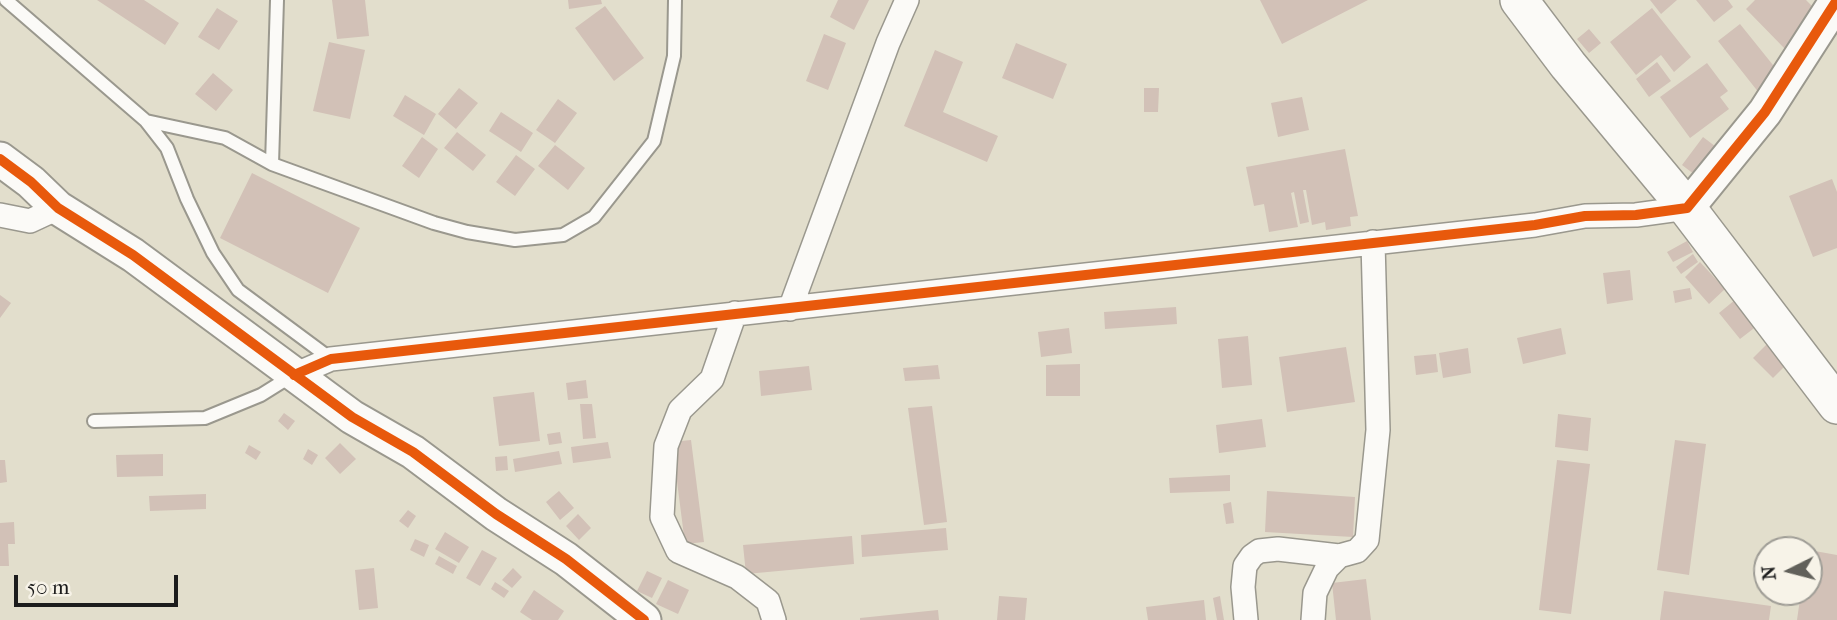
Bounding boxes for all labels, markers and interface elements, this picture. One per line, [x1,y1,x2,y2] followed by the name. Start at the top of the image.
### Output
[1753,536,1823,606] north arrow
[18,560,182,604] scale bar
[1757,565,1781,581] text: N
[27,575,70,599] text: 50 m

